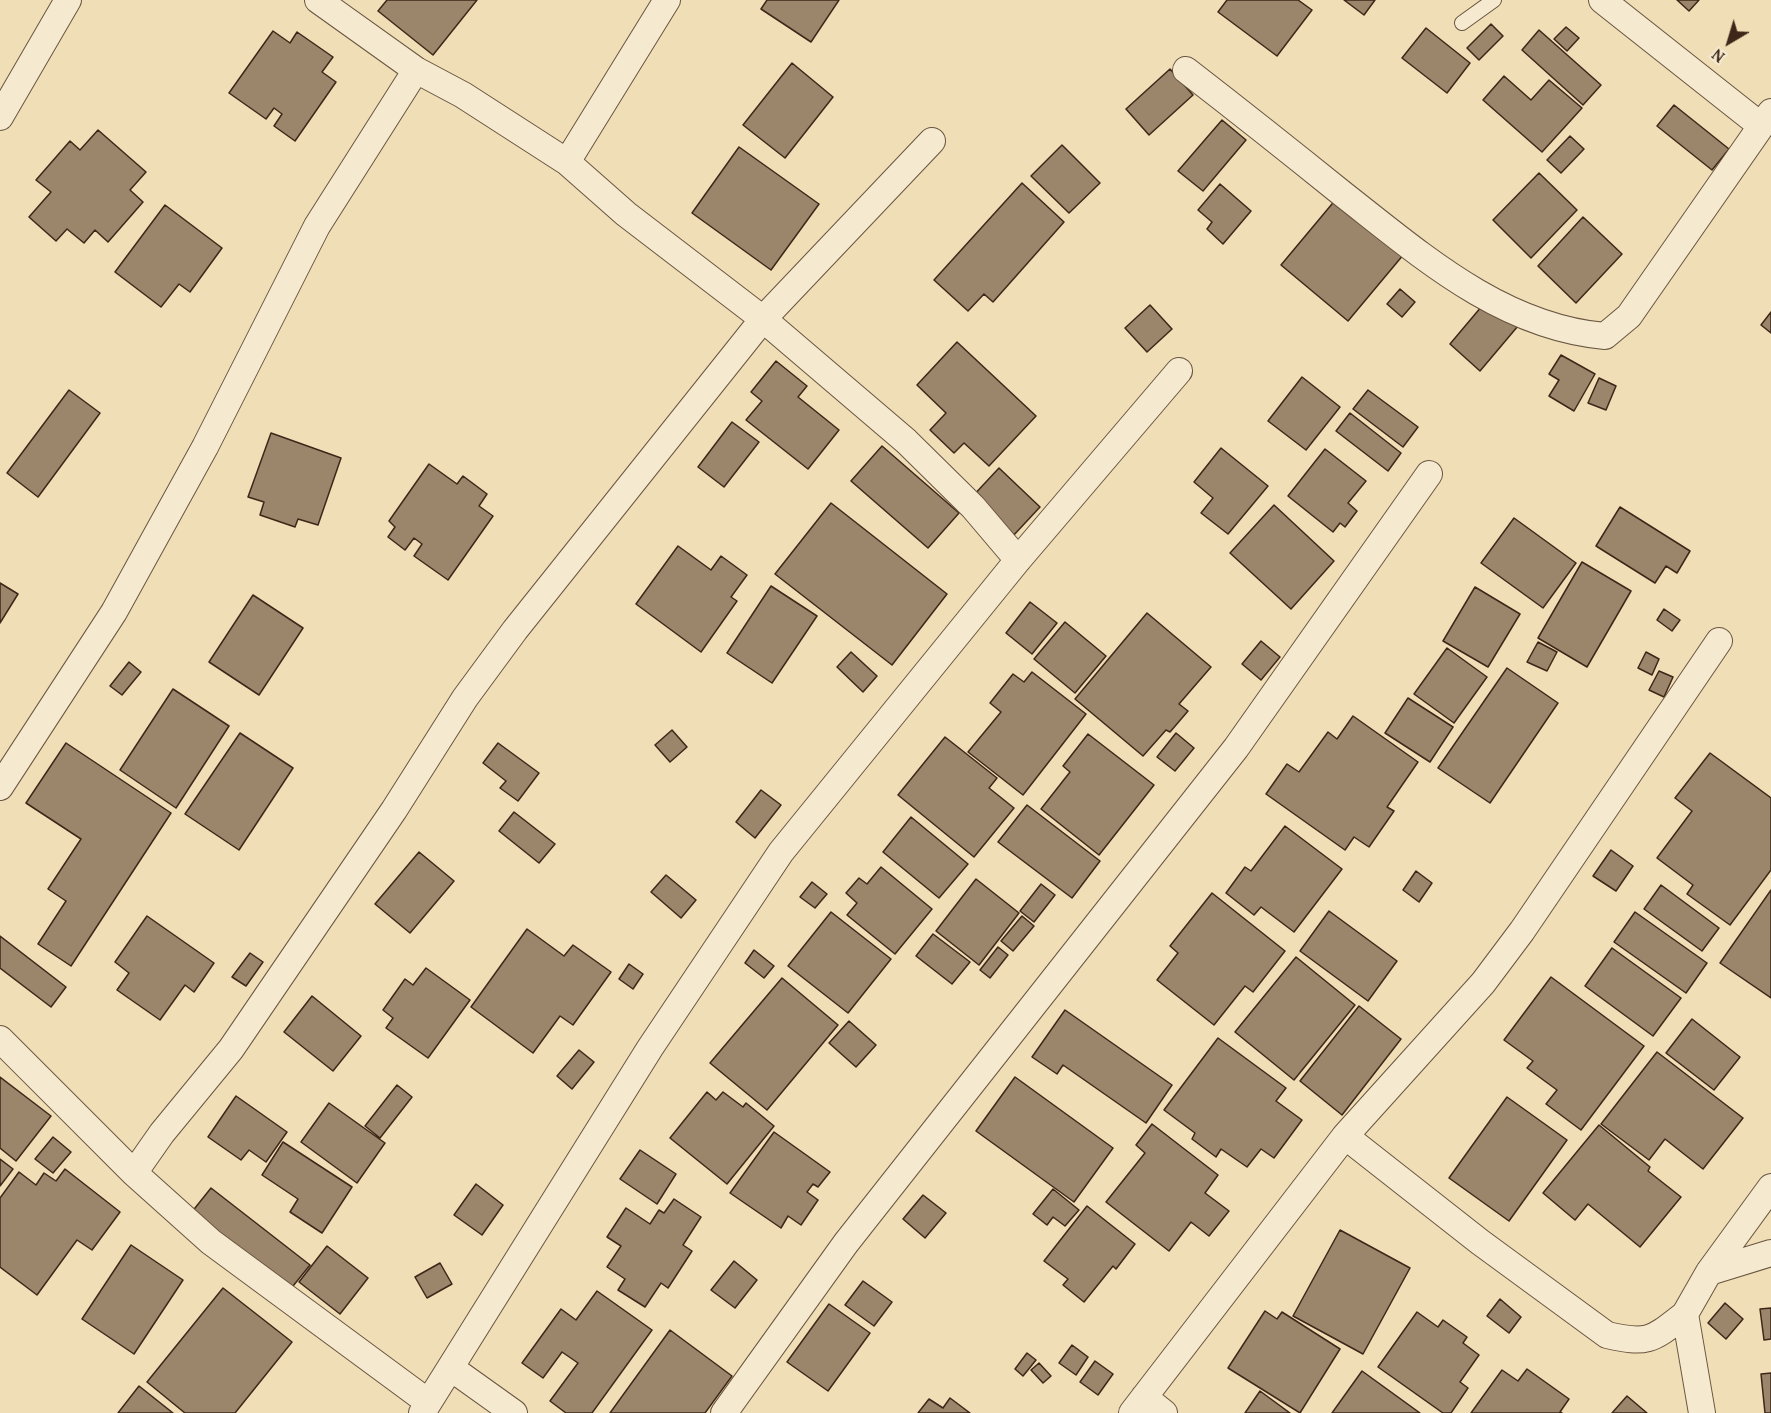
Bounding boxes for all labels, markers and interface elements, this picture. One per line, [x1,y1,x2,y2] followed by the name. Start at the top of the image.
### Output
[1699,12,1759,72] north arrow
[1706,43,1730,69] text: N

